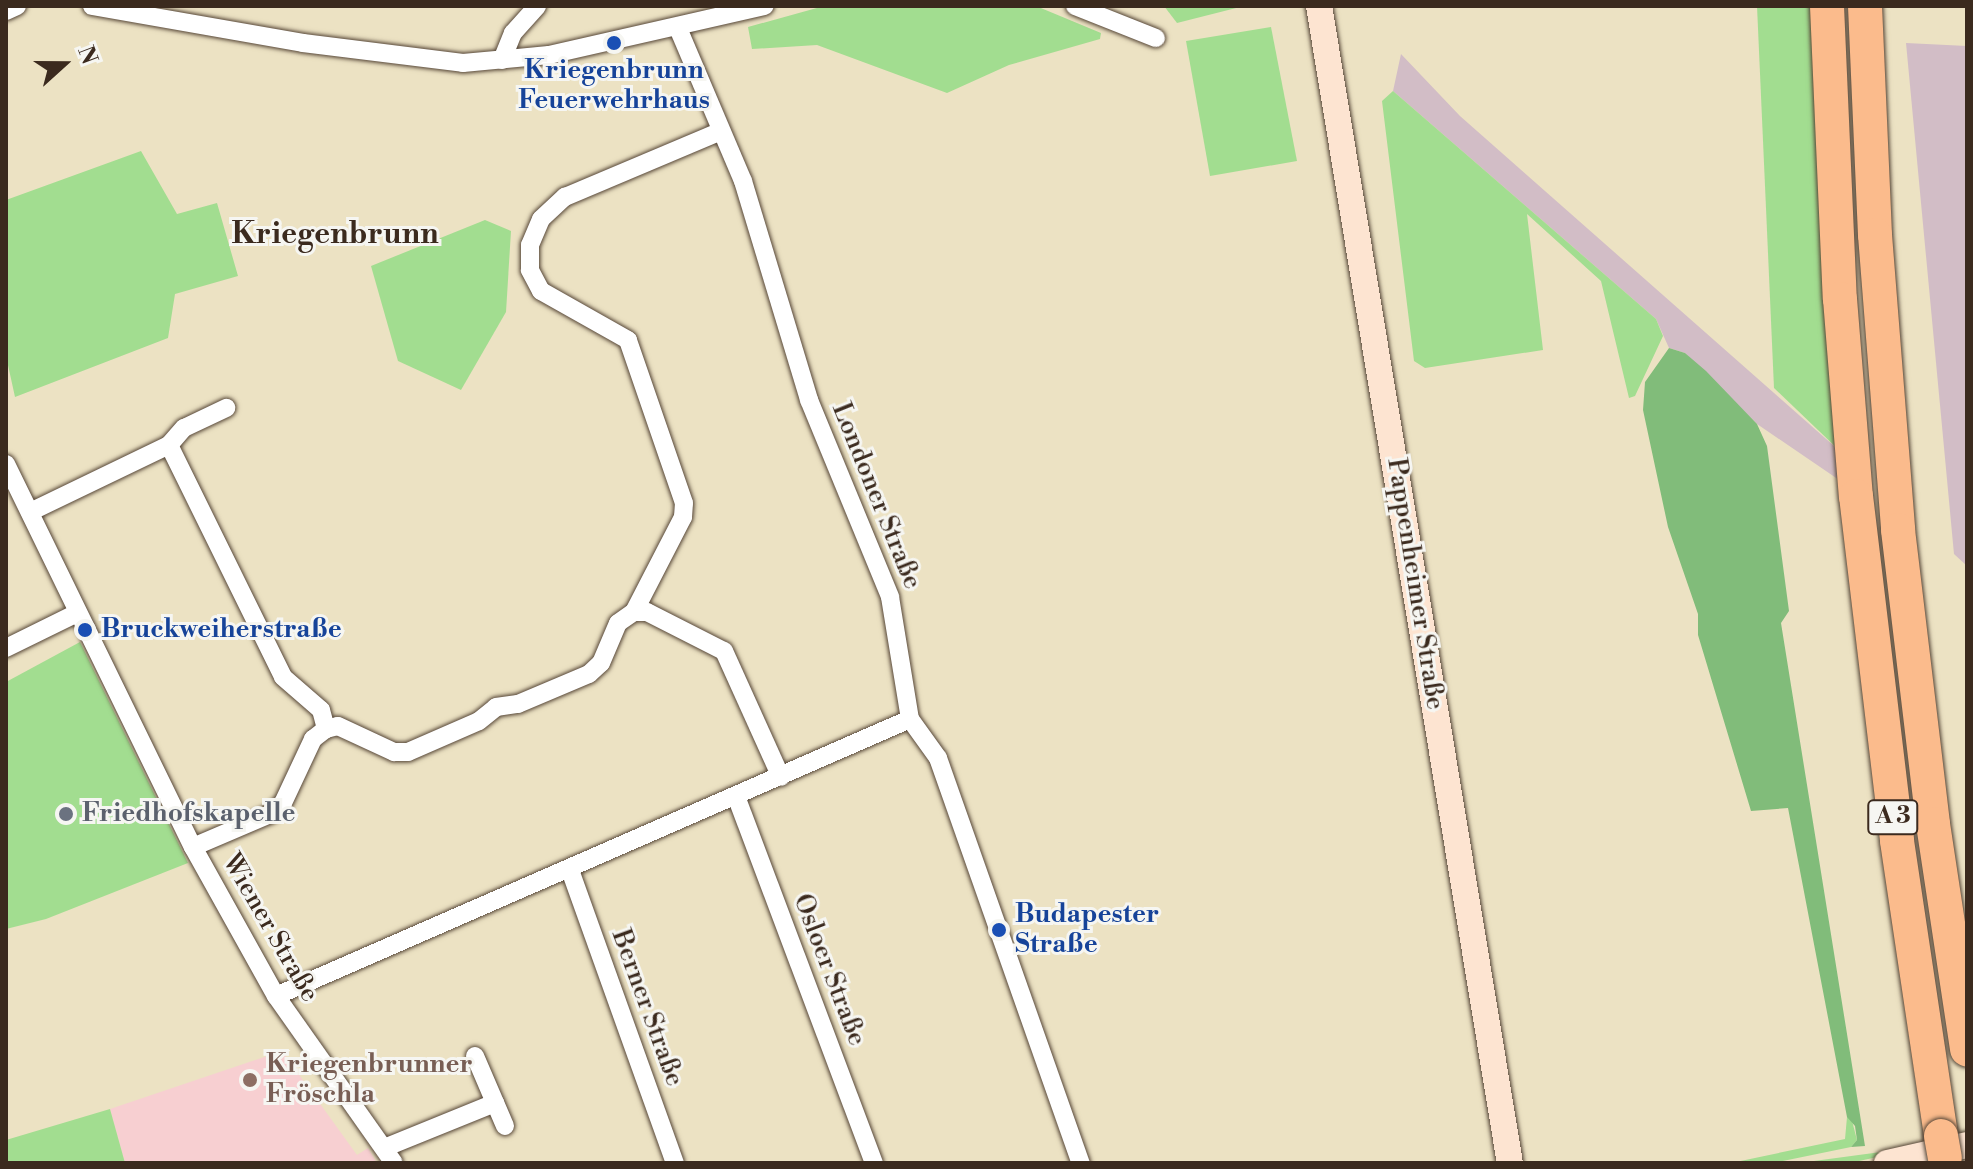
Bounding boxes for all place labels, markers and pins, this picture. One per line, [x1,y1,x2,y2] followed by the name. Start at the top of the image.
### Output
[605,34,623,52] marker: Kriegenbrunn Feuerwehrhaus
[518,55,710,116] place label: Kriegenbrunn Feuerwehrhaus
[101,614,342,646] place label: Bruckweiherstraße
[76,621,94,639] marker: Bruckweiherstraße
[82,798,295,830] place label: Friedhofskapelle
[57,805,75,823] marker: Friedhofskapelle
[1015,899,1159,960] place label: Budapester Straße
[990,921,1008,939] marker: Budapester Straße
[266,1049,473,1110] place label: Kriegenbrunner Fröschla
[241,1071,259,1089] marker: Kriegenbrunner Fröschla

